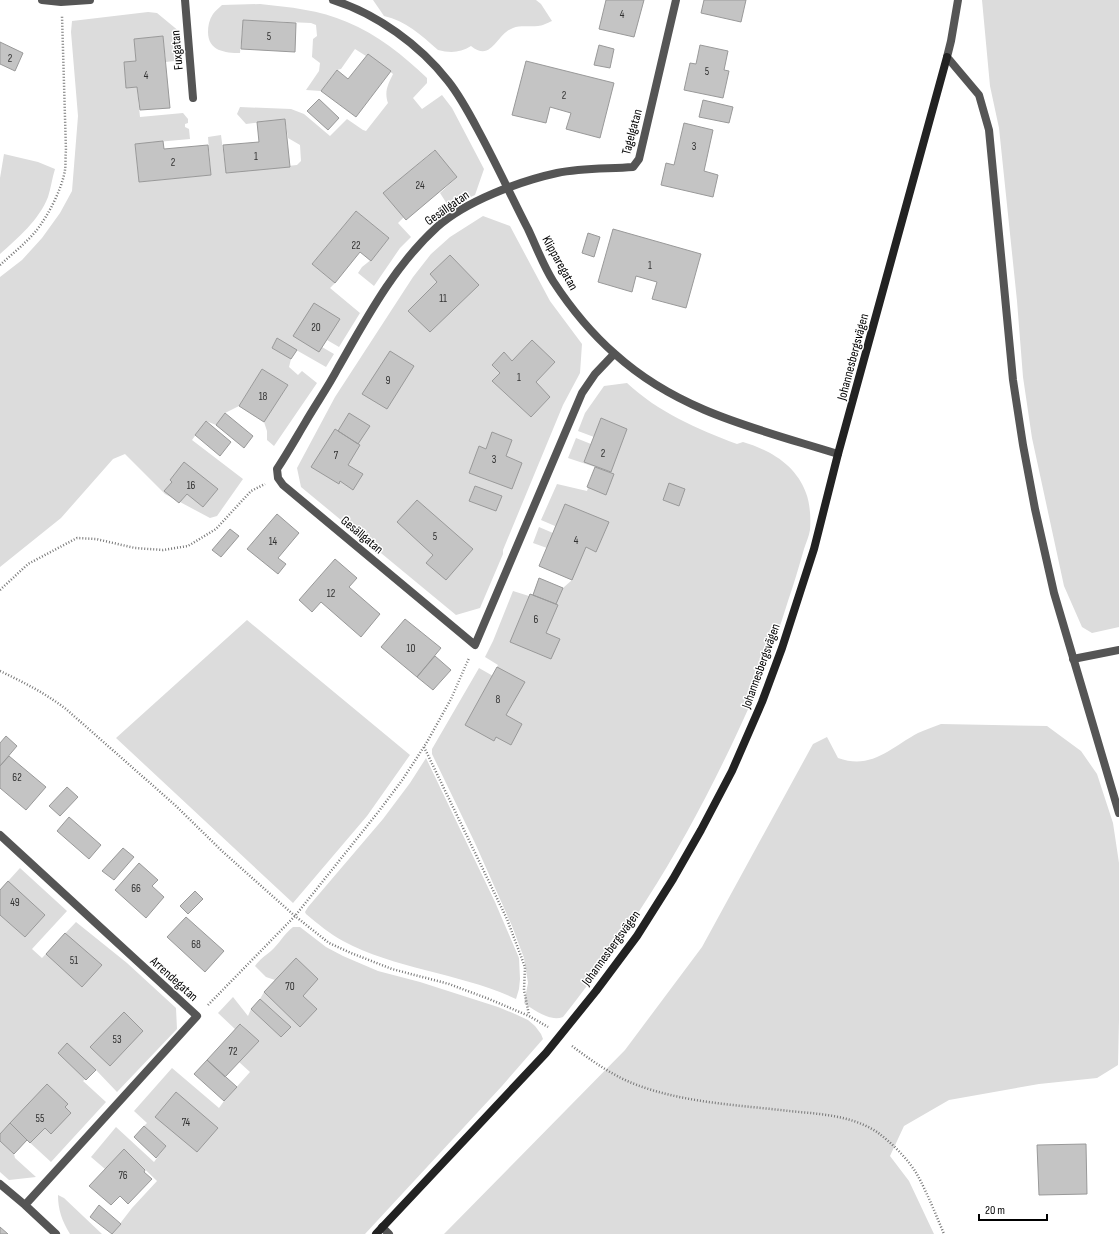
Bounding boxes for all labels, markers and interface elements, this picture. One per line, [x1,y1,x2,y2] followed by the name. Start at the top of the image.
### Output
[620,8,625,21] house number: 4
[167,29,187,71] street label: Fuxgatan
[267,30,271,43] house number: 5
[8,52,13,65] house number: 2
[705,65,709,78] house number: 5
[144,69,149,82] house number: 4
[562,89,567,102] house number: 2
[618,107,646,157] street label: Tagelgatan
[692,140,697,153] house number: 3
[254,150,258,163] house number: 1
[171,156,176,169] house number: 2
[415,179,425,192] house number: 24
[422,187,472,229] street label: Gesällgatan
[538,233,582,293] street label: Klipparegatan
[351,239,361,252] house number: 22
[648,259,652,272] house number: 1
[439,292,447,305] house number: 11
[833,312,872,403] street label: Johannesbergsvägen
[311,321,321,334] house number: 20
[517,371,521,384] house number: 1
[386,374,391,387] house number: 9
[259,390,268,403] house number: 18
[601,447,606,460] house number: 2
[334,449,339,462] house number: 7
[492,453,497,466] house number: 3
[187,479,196,492] house number: 16
[337,513,387,557] street label: Gesällgatan
[433,530,437,543] house number: 5
[574,534,579,547] house number: 4
[269,535,278,548] house number: 14
[327,587,336,600] house number: 12
[534,613,539,626] house number: 6
[738,621,784,712] street label: Johannesbergsvägen
[407,642,415,655] house number: 10
[496,693,501,706] house number: 8
[12,771,22,784] house number: 62
[131,882,141,895] house number: 66
[10,896,20,909] house number: 49
[578,907,644,990] street label: Johannesbergsvägen
[191,938,201,951] house number: 68
[146,953,201,1005] street label: Arrendegatan
[70,954,78,967] house number: 51
[285,980,295,993] house number: 70
[112,1033,122,1046] house number: 53
[229,1045,238,1058] house number: 72
[36,1112,44,1125] house number: 55
[182,1116,191,1129] house number: 74
[118,1169,128,1182] house number: 76
[979,1196,1047,1222] scale bar
[985,1203,1005,1218] text: 20 m

